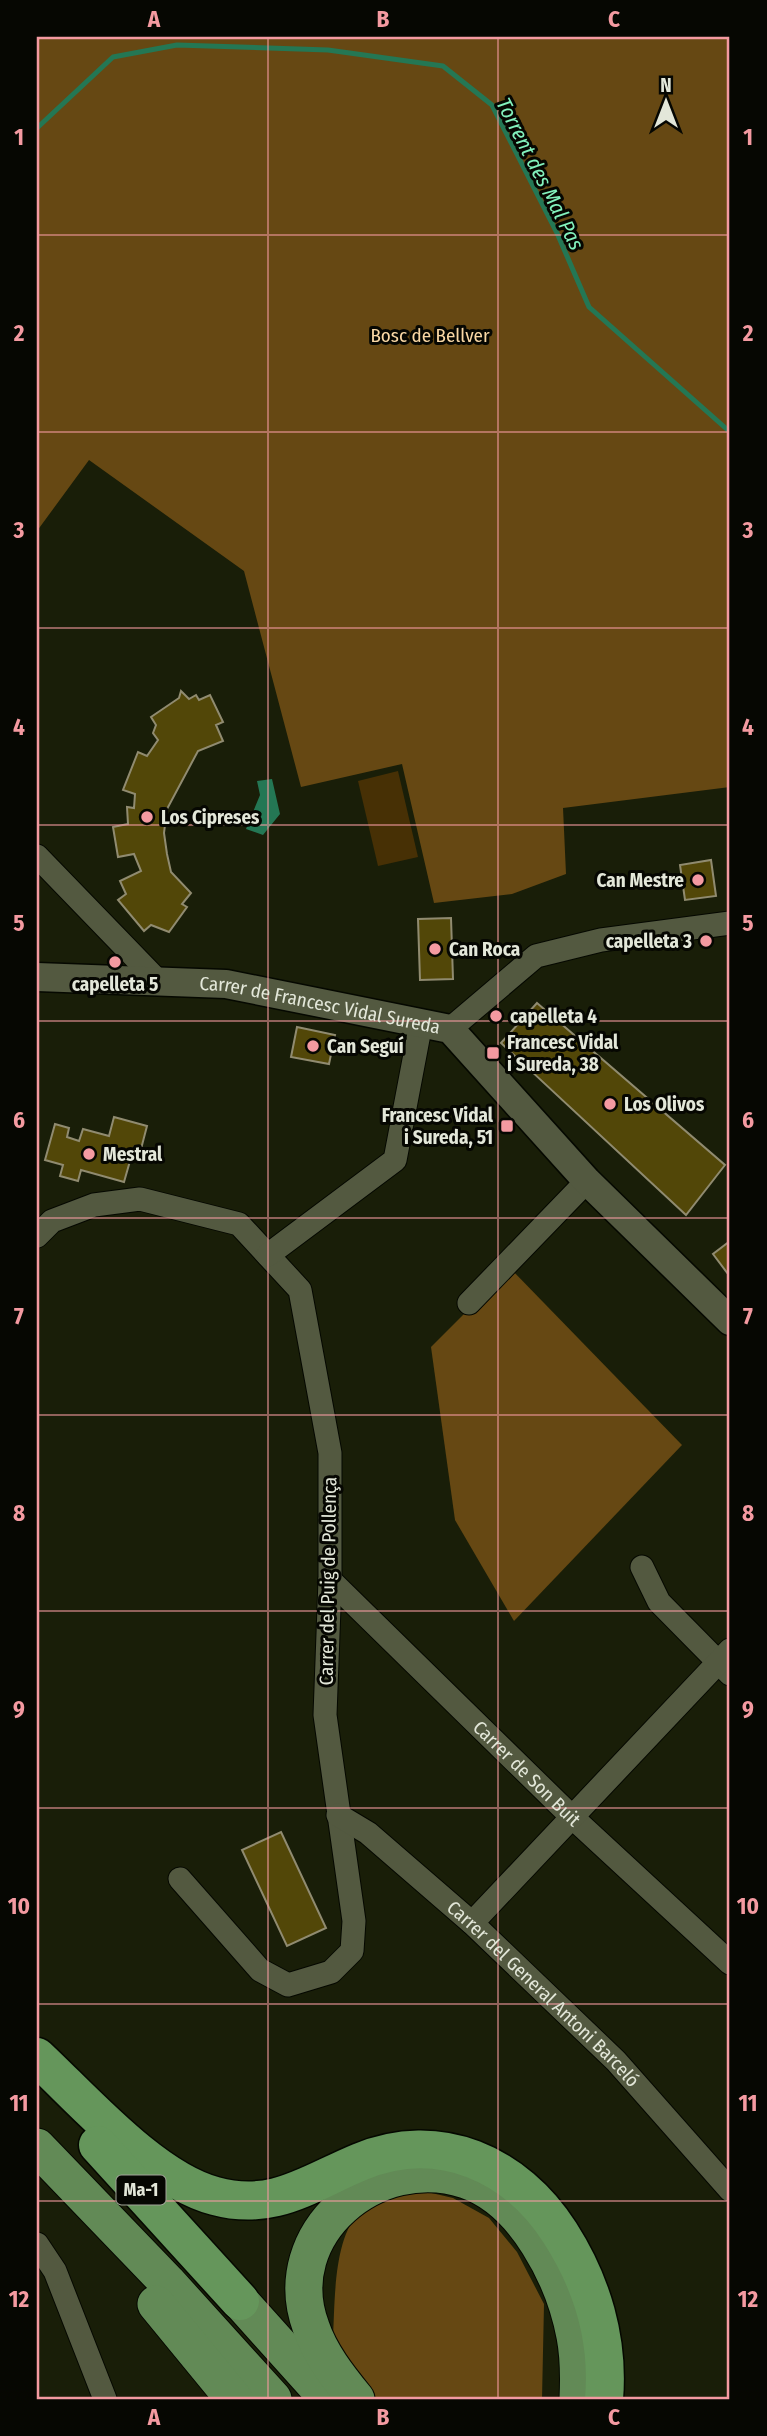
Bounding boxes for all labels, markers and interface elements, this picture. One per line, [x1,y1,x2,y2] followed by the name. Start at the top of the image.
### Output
[147,5,161,33] text: A
[377,5,390,33] text: B
[608,5,620,33] text: C
[630,66,700,136] north arrow
[660,74,672,97] text: N
[491,94,590,254] water label: Torrent des Mal Pas
[14,123,24,151] text: 1
[743,123,753,151] text: 1
[13,319,25,347] text: 2
[742,319,754,347] text: 2
[370,324,490,347] park label: Bosc de Bellver
[13,516,25,544] text: 3
[742,516,754,544] text: 3
[13,713,25,741] text: 4
[742,713,754,741] text: 4
[161,806,260,829] place label: Los Cipreses
[139,809,155,825] marker: Los Cipreses
[597,869,684,892] place label: Can Mestre
[690,872,706,888] marker: Can Mestre
[13,909,25,937] text: 5
[742,909,754,937] text: 5
[606,930,692,953] place label: capelleta 3
[698,933,714,949] marker: capelleta 3
[449,938,520,961] place label: Can Roca
[427,941,443,957] marker: Can Roca
[107,954,123,970] marker: capelleta 5
[199,972,442,1038] street label: Carrer de Francesc Vidal Sureda
[72,973,158,996] place label: capelleta 5
[510,1005,597,1028] place label: capelleta 4
[488,1008,504,1024] marker: capelleta 4
[507,1031,619,1076] place label: Francesc Vidal i Sureda, 38
[327,1035,404,1058] place label: Can Seguí
[305,1038,321,1054] marker: Can Seguí
[485,1045,501,1061] marker: Francesc Vidal i Sureda, 38
[624,1093,705,1116] place label: Los Olivos
[602,1096,618,1112] marker: Los Olivos
[382,1104,494,1149] place label: Francesc Vidal i Sureda, 51
[13,1106,25,1134] text: 6
[742,1106,754,1134] text: 6
[499,1118,515,1134] marker: Francesc Vidal i Sureda, 51
[103,1143,163,1166] place label: Mestral
[81,1146,97,1162] marker: Mestral
[14,1302,24,1330] text: 7
[743,1302,753,1330] text: 7
[315,1477,341,1685] street label: Carrer del Puig de Pollença
[13,1499,25,1527] text: 8
[742,1499,754,1527] text: 8
[13,1695,25,1723] text: 9
[742,1695,754,1723] text: 9
[469,1715,586,1831] street label: Carrer de Son Buit
[8,1892,30,1920] text: 10
[737,1892,759,1920] text: 10
[443,1895,645,2091] street label: Carrer del General Antoni Barceló
[9,2089,29,2117] text: 11
[738,2089,758,2117] text: 11
[116,2176,166,2204] road number: Ma-1
[9,2285,30,2313] text: 12
[738,2285,759,2313] text: 12
[147,2403,161,2431] text: A
[377,2403,390,2431] text: B
[608,2403,620,2431] text: C

